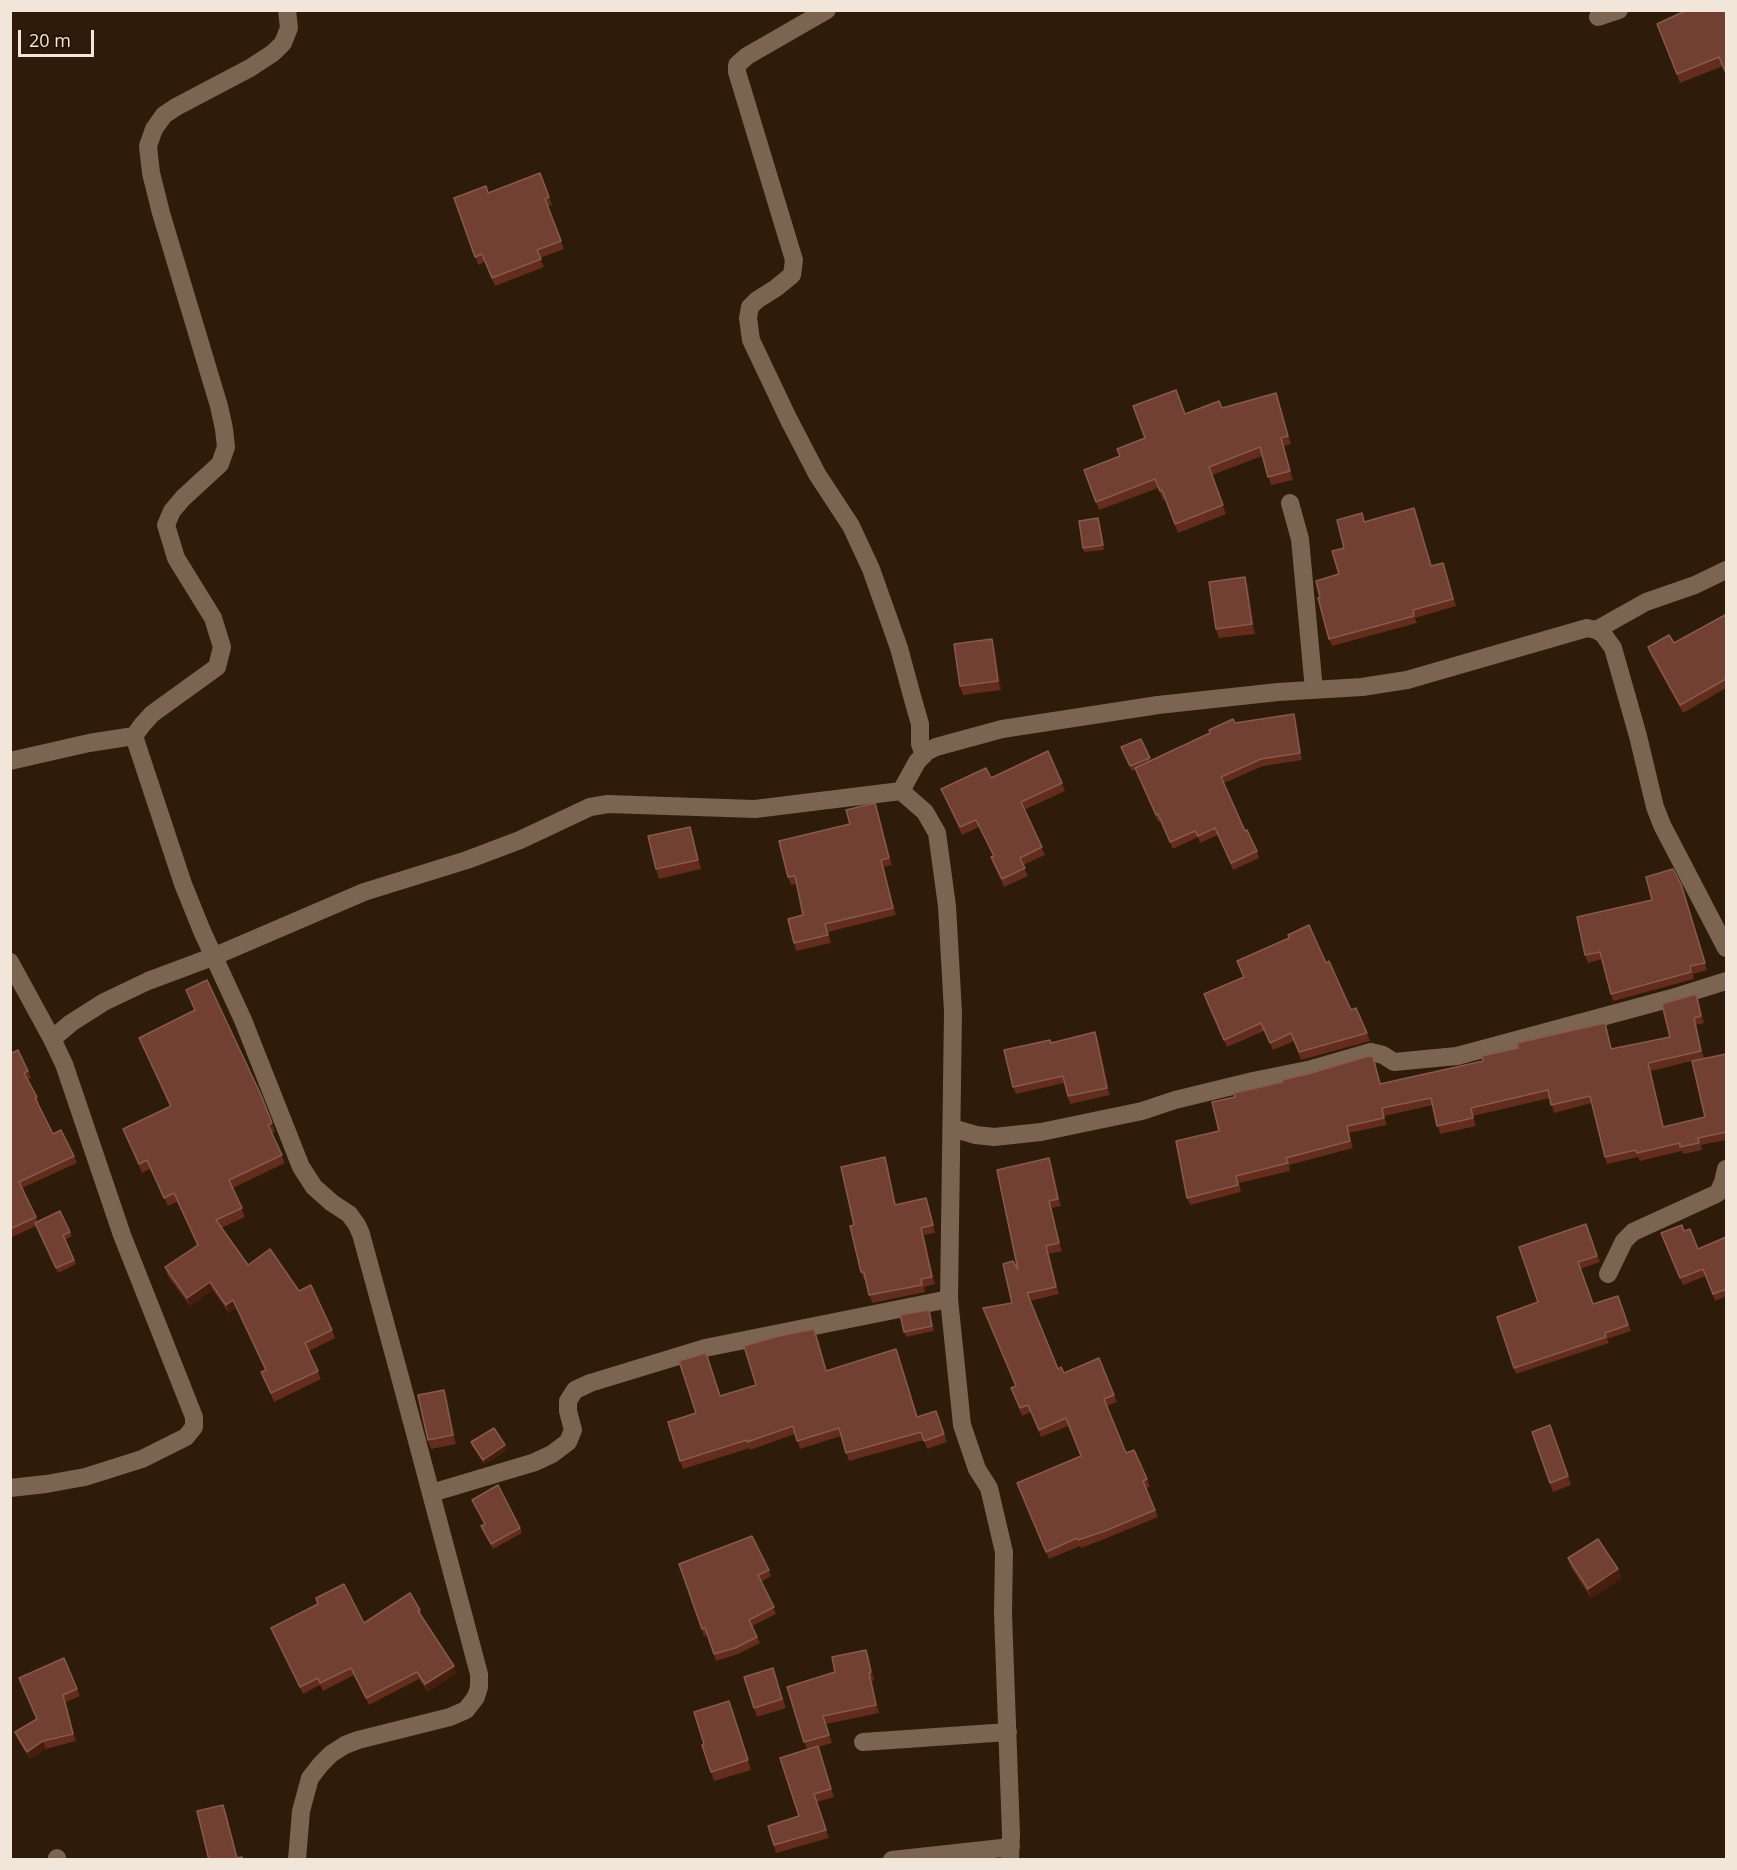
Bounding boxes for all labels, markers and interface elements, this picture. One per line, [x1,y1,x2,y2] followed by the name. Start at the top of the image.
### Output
[21,18,98,56] scale bar
[29,28,71,52] text: 20 m

